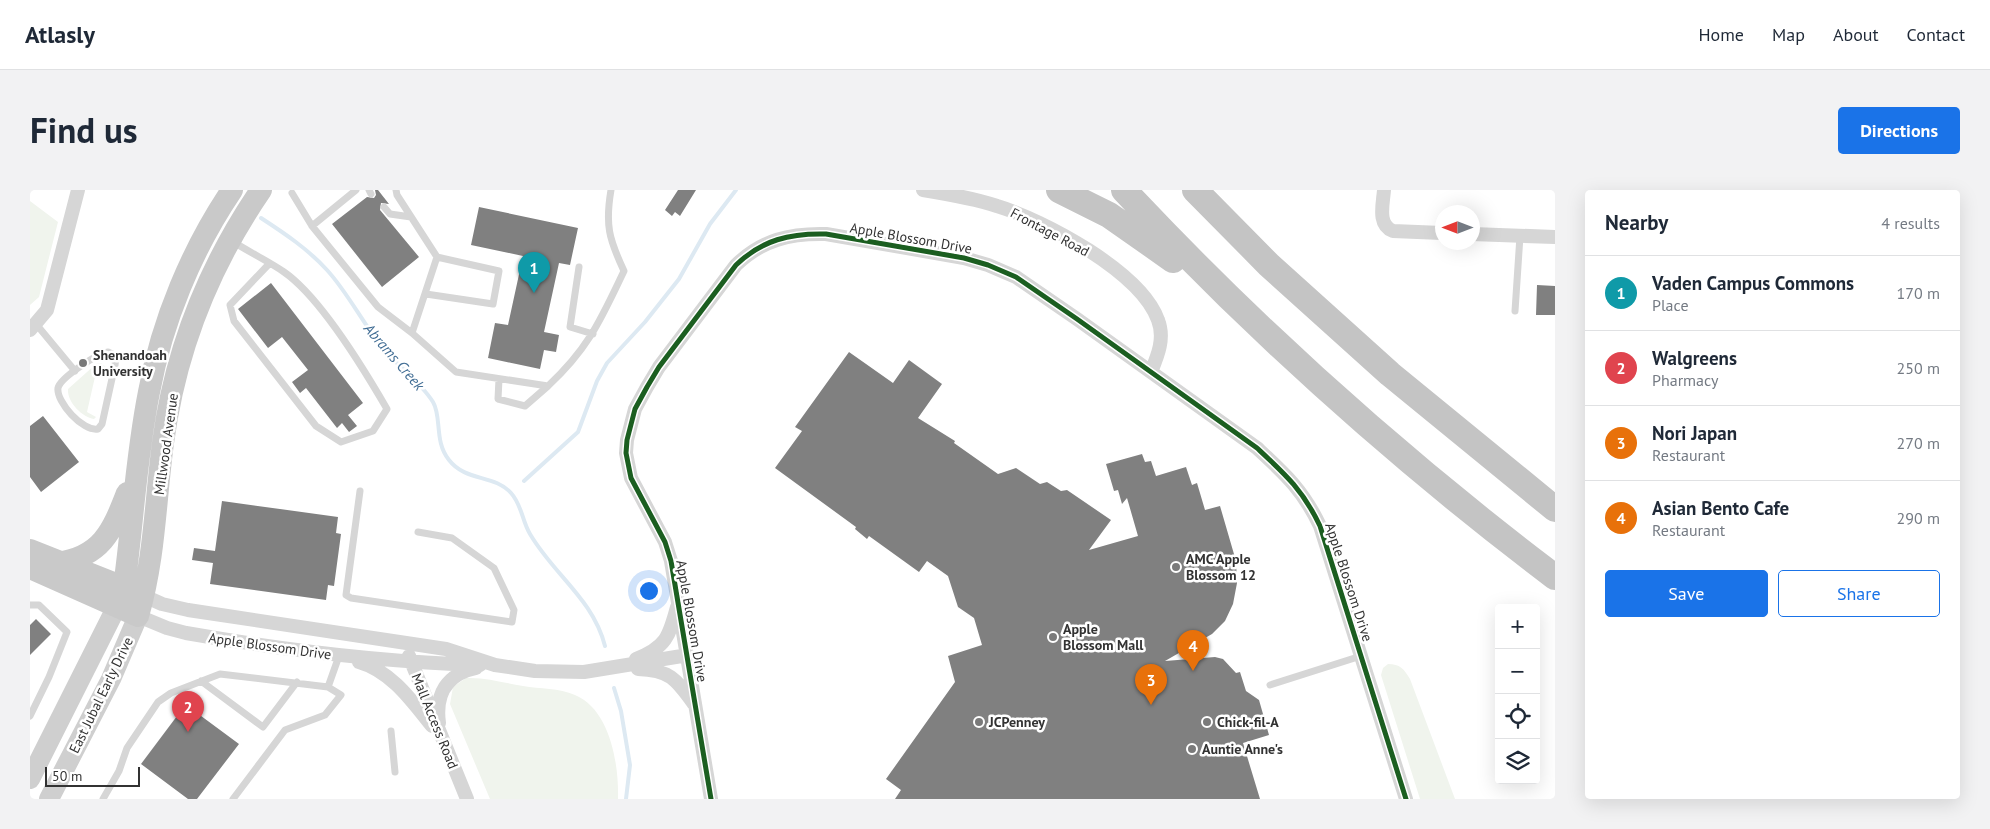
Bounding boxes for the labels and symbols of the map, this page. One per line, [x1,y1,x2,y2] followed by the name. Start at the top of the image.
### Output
[1007,204,1093,260] street label: Frontage Road
[1435,205,1480,250] north arrow
[848,218,974,258] street label: Apple Blossom Drive
[518,252,550,293] pin: 1
[359,318,430,395] water label: Abrams Creek
[93,346,167,380] place label: Shenandoah University
[77,357,89,369] marker: Shenandoah University
[150,392,182,496] street label: Millwood Avenue
[1321,520,1377,644] street label: Apple Blossom Drive
[1186,550,1256,584] place label: AMC Apple Blossom 12
[672,558,712,684] street label: Apple Blossom Drive
[1170,561,1182,573] marker: AMC Apple Blossom 12
[636,578,662,604] your location
[1063,620,1144,654] place label: Apple Blossom Mall
[207,628,333,664] street label: Apple Blossom Drive
[1177,630,1209,671] pin: 4
[1047,631,1059,643] marker: Apple Blossom Mall
[65,634,137,756] street label: East Jubal Early Drive
[1135,664,1167,705] pin: 3
[408,670,462,772] street label: Mall Access Road
[172,691,204,732] pin: 2
[988,713,1045,731] place label: JCPenney
[1217,713,1279,731] place label: Chick-fil-A
[973,716,985,728] marker: JCPenney
[1201,716,1213,728] marker: Chick-fil-A
[1202,740,1283,758] place label: Auntie Anne's
[1186,743,1198,755] marker: Auntie Anne's
[45,764,140,787] scale bar

